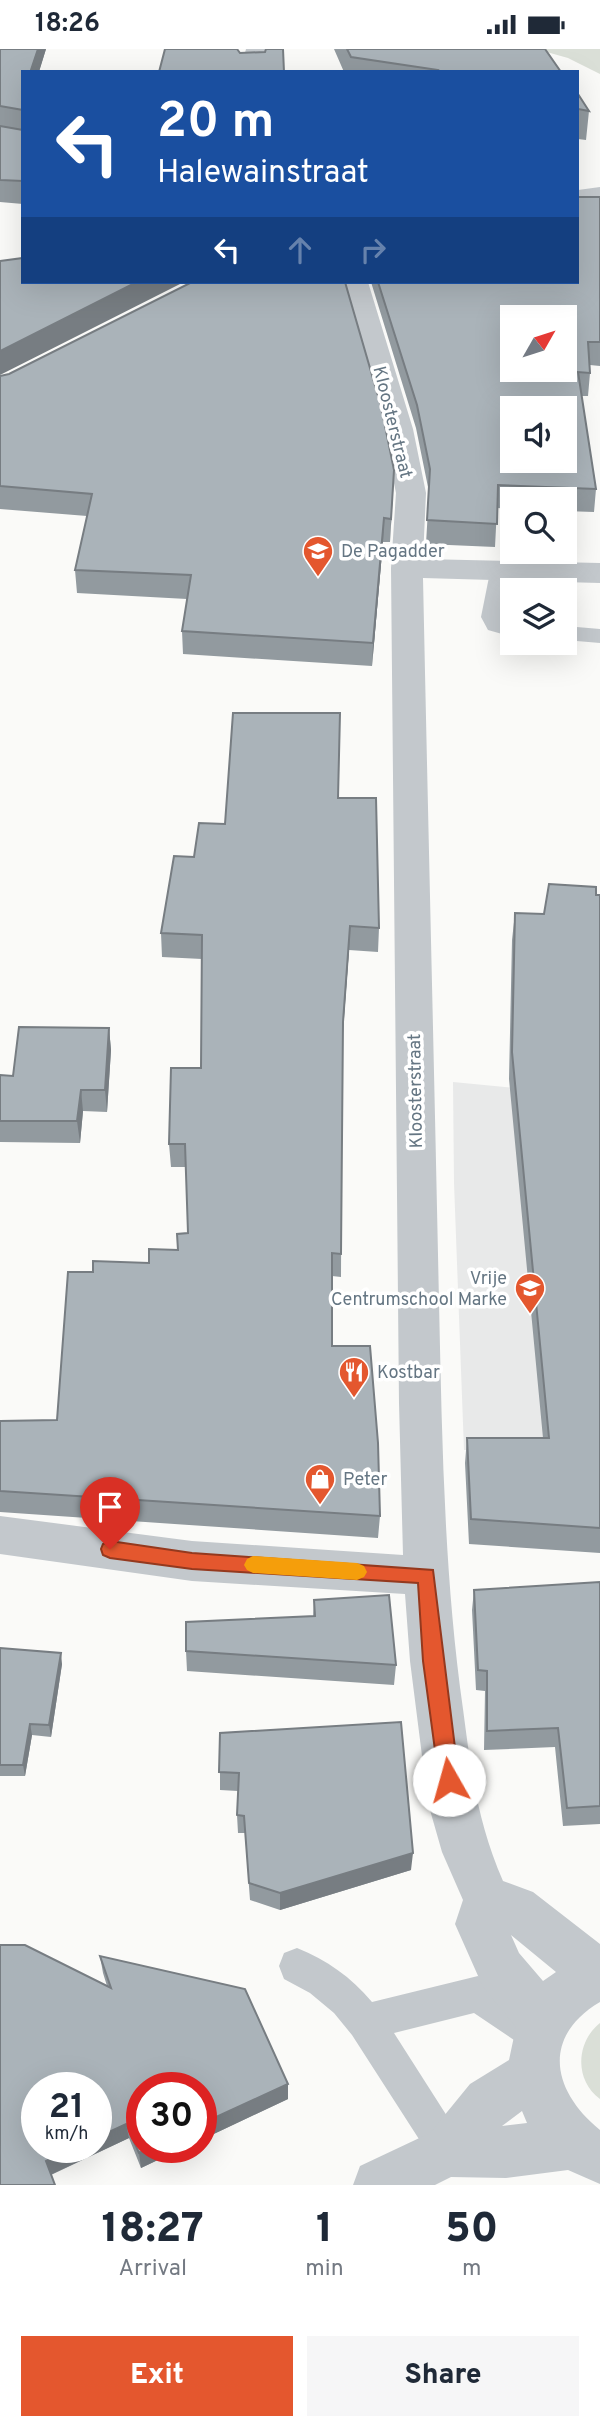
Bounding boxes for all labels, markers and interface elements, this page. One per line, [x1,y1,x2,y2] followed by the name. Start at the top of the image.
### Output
[35,8,100,41] text: 18:26
[157,93,274,155] text: 20 m
[42,98,133,189] icon: left
[157,154,369,194] text: Halewainstraat
[208,231,246,269] icon: left
[281,231,319,269] icon: ahead
[354,231,392,269] icon: right
[500,305,578,381] north arrow
[500,305,577,655] map controls
[366,364,417,481] street label: Kloosterstraat
[500,396,577,473] button: sound
[500,487,577,564] button: search
[301,534,335,578] school or university icon: De Pagadder
[341,541,445,564] place label: De Pagadder
[500,578,577,655] button: layers
[404,1033,429,1149] street label: Kloosterstraat
[331,1268,507,1312] place label: Vrije Centrumschool Marke
[513,1271,547,1315] school or university icon: Vrije Centrumschool Marke
[337,1355,371,1399] restaurant icon: Kostbar
[377,1362,440,1385] place label: Kostbar
[303,1462,337,1506] shop icon: Peter
[343,1469,387,1492] place label: Peter
[80,1477,140,1549] pin
[91,1488,129,1526] icon: arrive
[412,1743,486,1817] position arrow
[126,2072,217,2163] speed limit sign: 30
[49,2086,84,2130] text: 21
[45,2123,88,2146] text: km/h
[102,2204,204,2257] text: 18:27
[316,2204,333,2257] text: 1
[445,2204,498,2257] text: 50
[118,2255,187,2284] text: Arrival
[305,2255,344,2284] text: min
[462,2255,482,2284] text: m
[21,2336,293,2416] button: Exit
[307,2336,579,2416] button: Share

